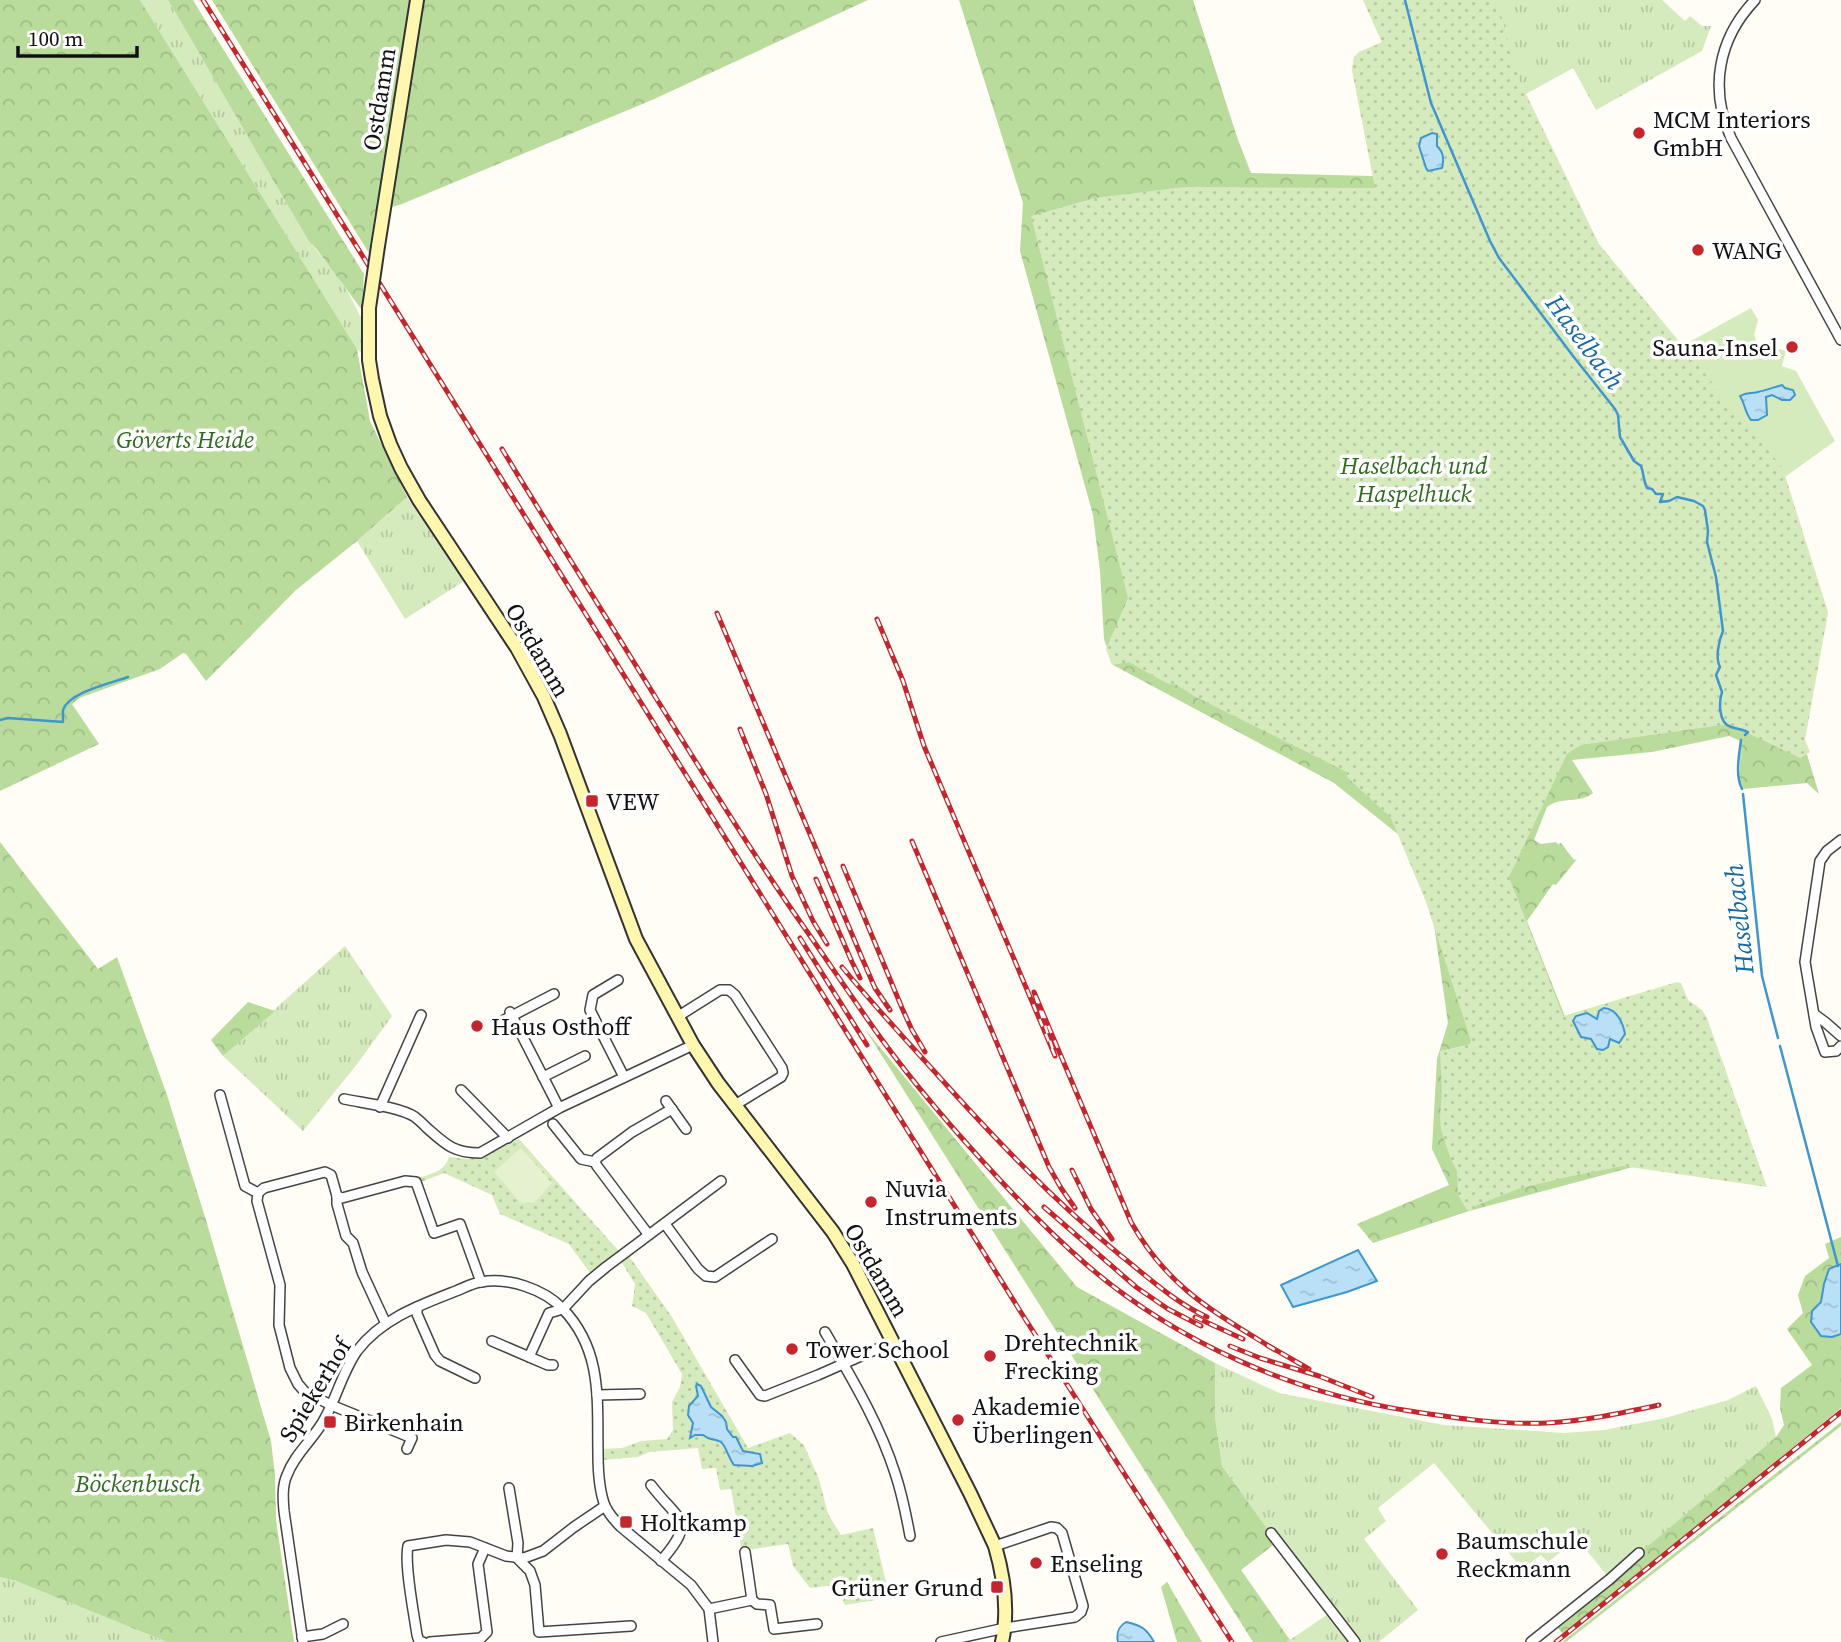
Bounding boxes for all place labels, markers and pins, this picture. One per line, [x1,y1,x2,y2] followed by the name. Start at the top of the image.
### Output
[1653,103,1811,164] place label: MCM Interiors GmbH
[1631,125,1647,141] marker: MCM Interiors GmbH
[1712,234,1782,267] place label: WANG
[1690,242,1706,258] marker: WANG
[1652,331,1778,364] place label: Sauna-Insel
[1784,339,1800,355] marker: Sauna-Insel
[606,785,659,818] place label: VEW
[584,793,600,809] marker: VEW
[491,1010,632,1043] place label: Haus Osthoff
[469,1018,485,1034] marker: Haus Osthoff
[885,1172,1017,1233] place label: Nuvia Instruments
[863,1194,879,1210] marker: Nuvia Instruments
[1004,1326,1139,1387] place label: Drehtechnik Frecking
[806,1333,949,1366] place label: Tower School
[784,1341,800,1357] marker: Tower School
[982,1348,998,1364] marker: Drehtechnik Frecking
[972,1390,1093,1451] place label: Akademie Überlingen
[344,1406,464,1439] place label: Birkenhain
[950,1412,966,1428] marker: Akademie Überlingen
[322,1414,338,1430] marker: Birkenhain
[640,1506,747,1539] place label: Holtkamp
[618,1514,634,1530] marker: Holtkamp
[1456,1524,1588,1585] place label: Baumschule Reckmann
[1434,1546,1450,1562] marker: Baumschule Reckmann
[1050,1547,1143,1580] place label: Enseling
[1028,1555,1044,1571] marker: Enseling
[831,1571,983,1604] place label: Grüner Grund
[989,1579,1005,1595] marker: Grüner Grund

